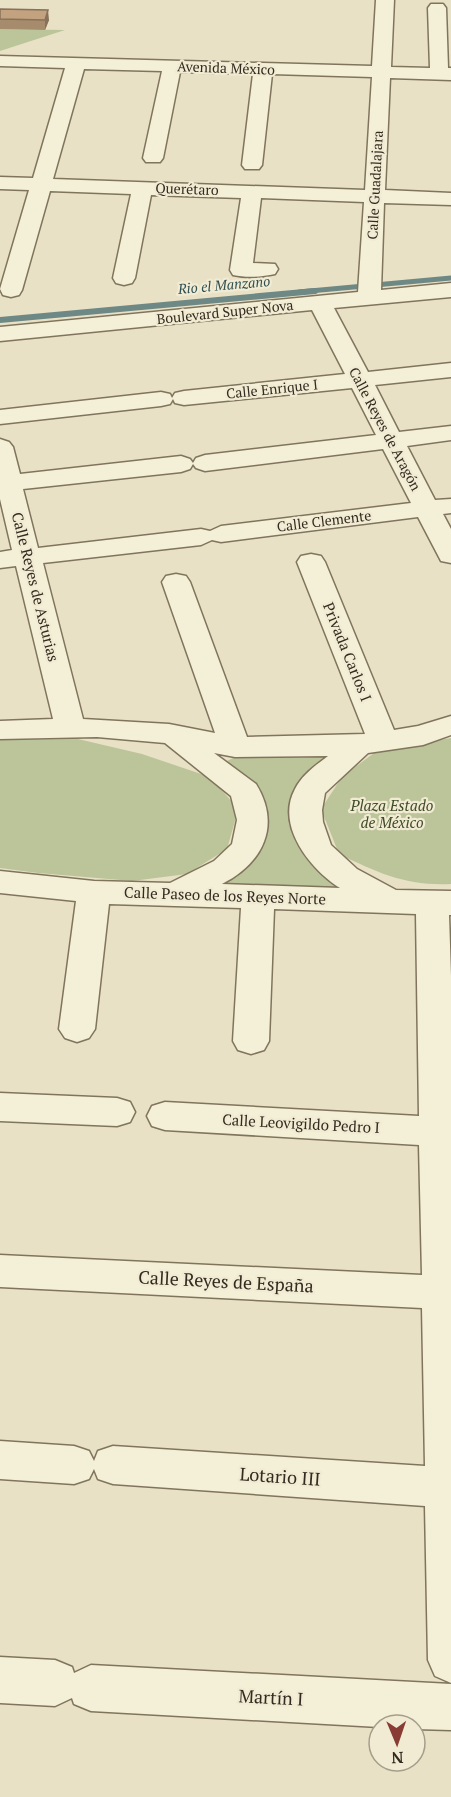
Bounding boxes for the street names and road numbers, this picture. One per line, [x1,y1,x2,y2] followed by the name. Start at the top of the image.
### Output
[177,56,275,79] street label: Avenida México
[362,130,387,240] street label: Calle Guadalajara
[155,178,219,199] street label: Querétaro
[156,295,294,328] street label: Boulevard Super Nova
[345,364,426,494] street label: Calle Reyes de Aragón
[225,374,319,403] street label: Calle Enrique I
[276,505,372,536] street label: Calle Clemente
[8,510,64,664] street label: Calle Reyes de Asturias
[319,599,377,704] street label: Privada Carlos I
[124,881,326,909] street label: Calle Paseo de los Reyes Norte
[222,1109,380,1137] street label: Calle Leovigildo Pedro I
[138,1264,314,1298] street label: Calle Reyes de España
[239,1461,321,1491] street label: Lotario III
[238,1683,304,1711] street label: Martín I

